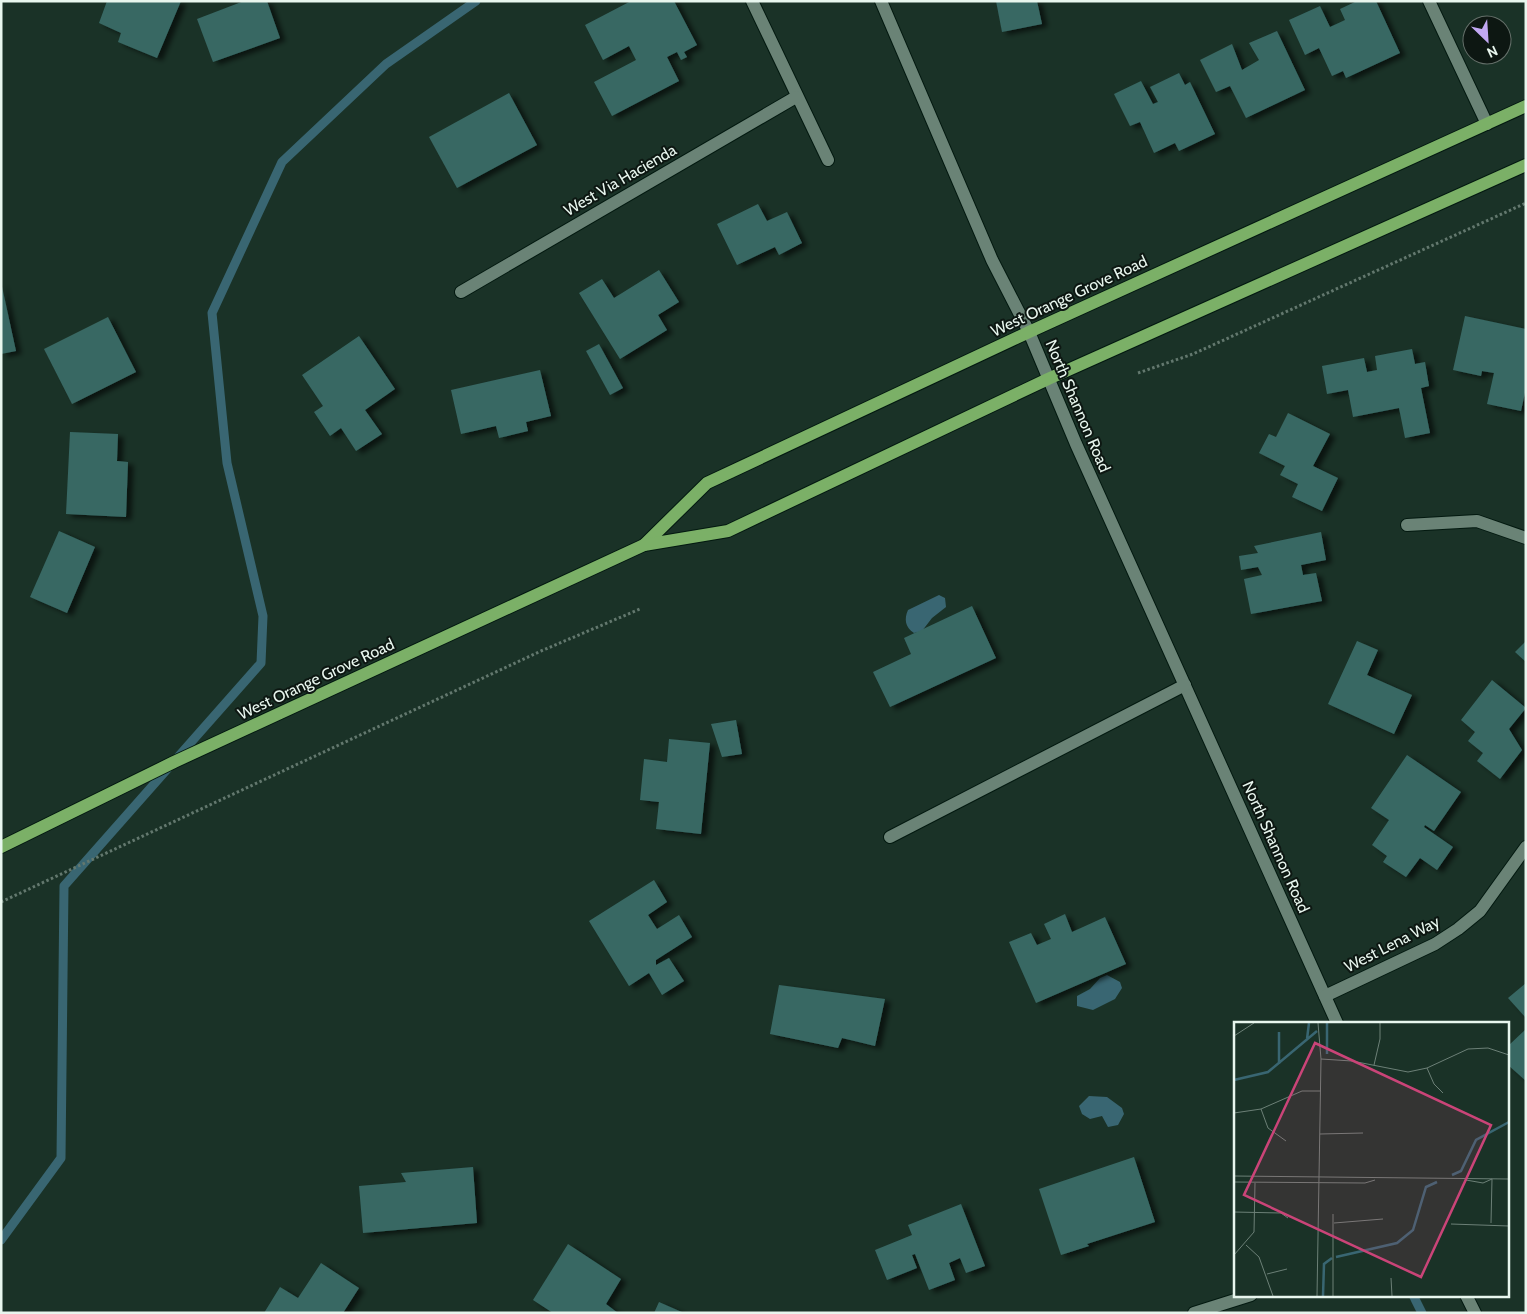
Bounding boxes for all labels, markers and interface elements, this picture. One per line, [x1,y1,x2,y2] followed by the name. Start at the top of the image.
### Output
[1462,15,1512,65] north arrow
[1484,42,1501,62] text: N
[560,140,680,220] street label: West Via Hacienda
[988,251,1150,341] street label: West Orange Grove Road
[1041,337,1115,475] street label: North Shannon Road
[235,634,397,724] street label: West Orange Grove Road
[1238,778,1314,916] street label: North Shannon Road
[1341,912,1443,976] street label: West Lena Way
[1234,1022,1510,1296] inset map

